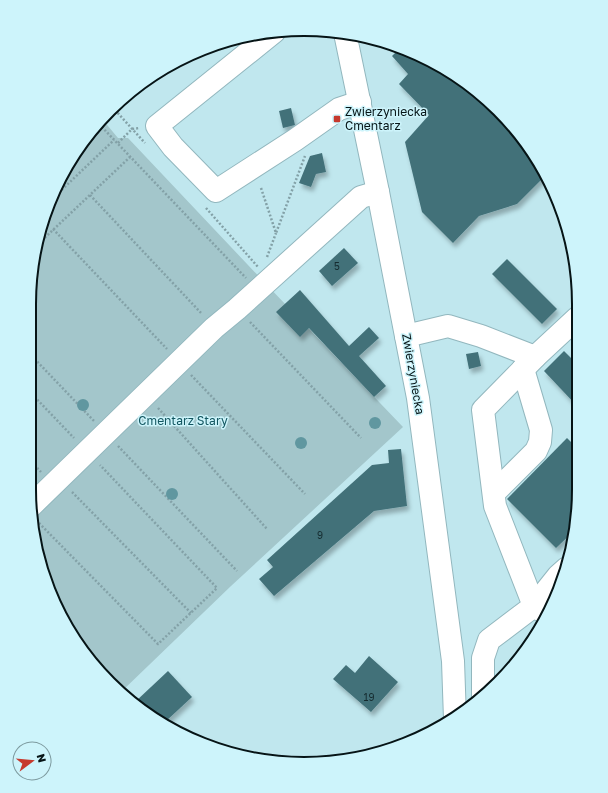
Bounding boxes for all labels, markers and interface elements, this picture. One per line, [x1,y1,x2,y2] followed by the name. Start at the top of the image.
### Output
[345,104,427,133] place label: Zwierzyniecka Cmentarz
[332,114,342,124] marker: Zwierzyniecka Cmentarz
[334,260,340,272] house number: 5
[399,332,428,416] street label: Zwierzyniecka
[138,413,228,428] park label: Cmentarz Stary
[317,529,323,541] house number: 9
[364,691,374,703] house number: 19
[12,741,52,781] north arrow
[35,752,49,764] text: N

